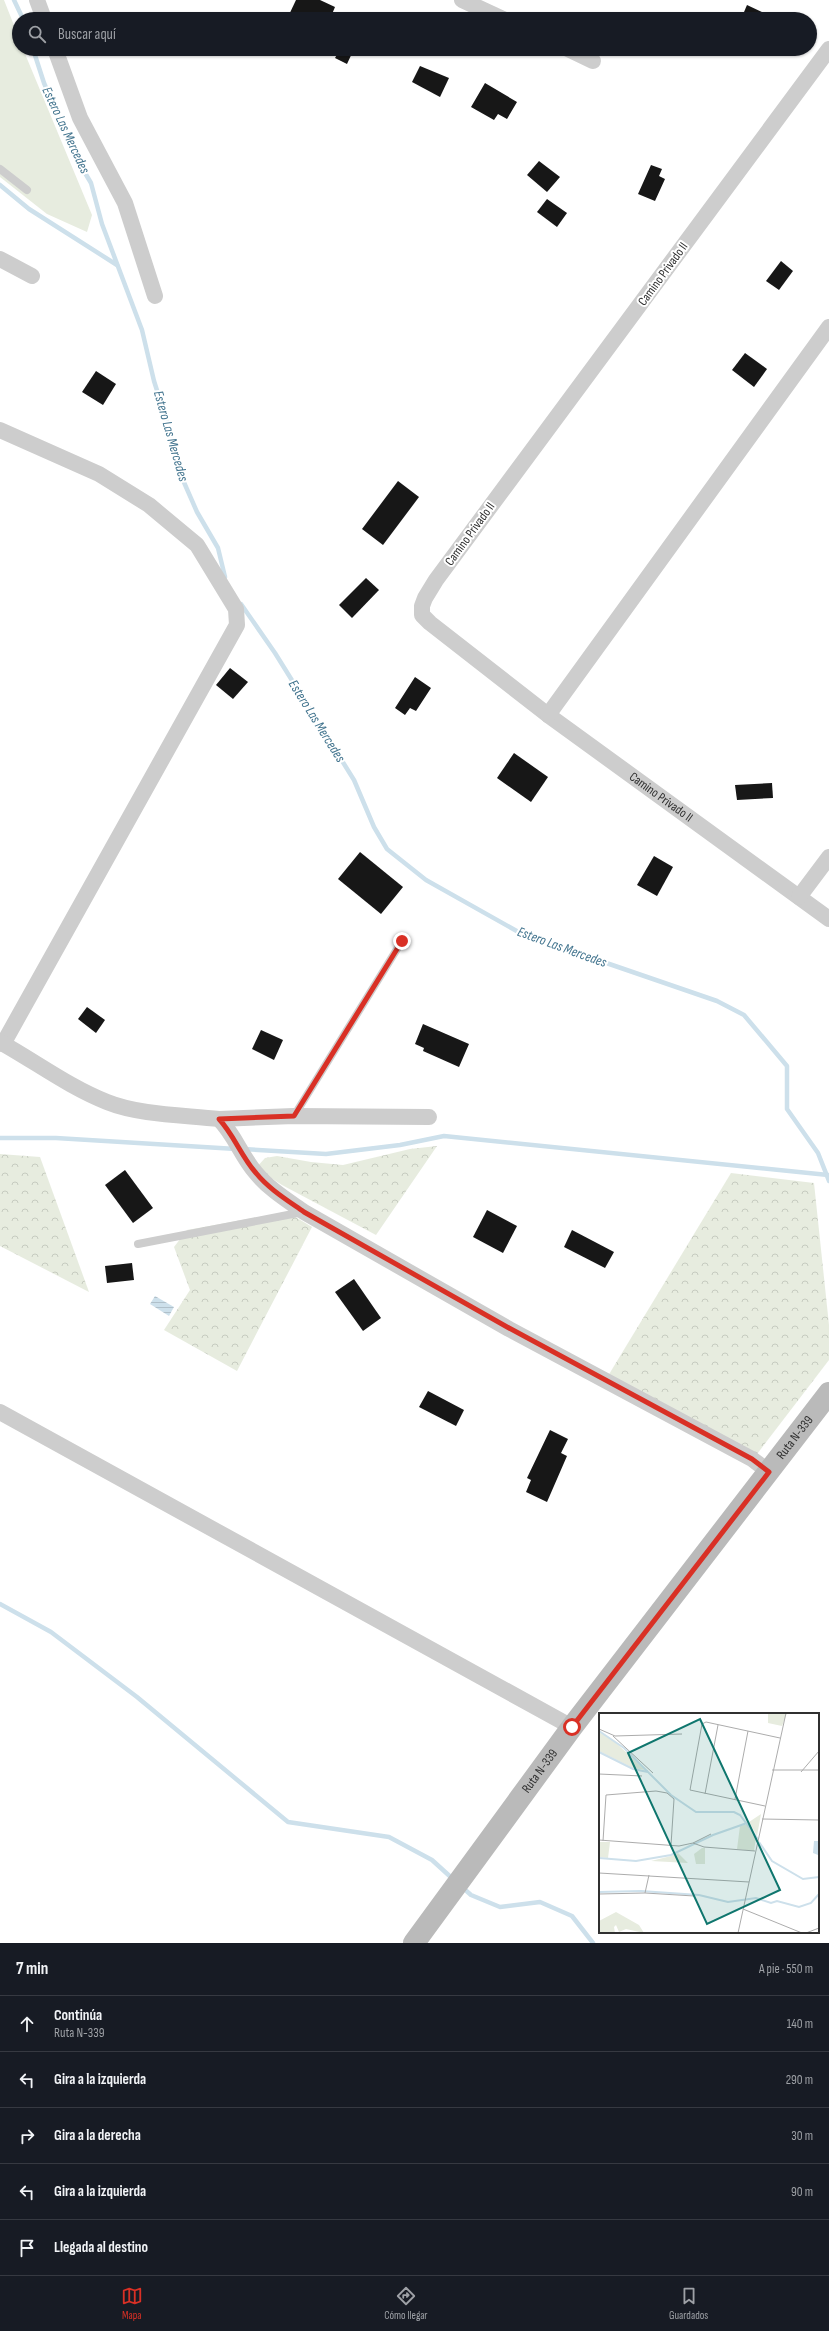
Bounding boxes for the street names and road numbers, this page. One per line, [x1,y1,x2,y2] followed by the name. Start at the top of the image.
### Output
[635,239,691,309] street label: Camino Privado II
[442,499,498,569] street label: Camino Privado II
[626,769,696,826] street label: Camino Privado II
[773,1412,817,1462] street label: Ruta N-339
[518,1746,561,1796] street label: Ruta N-339

